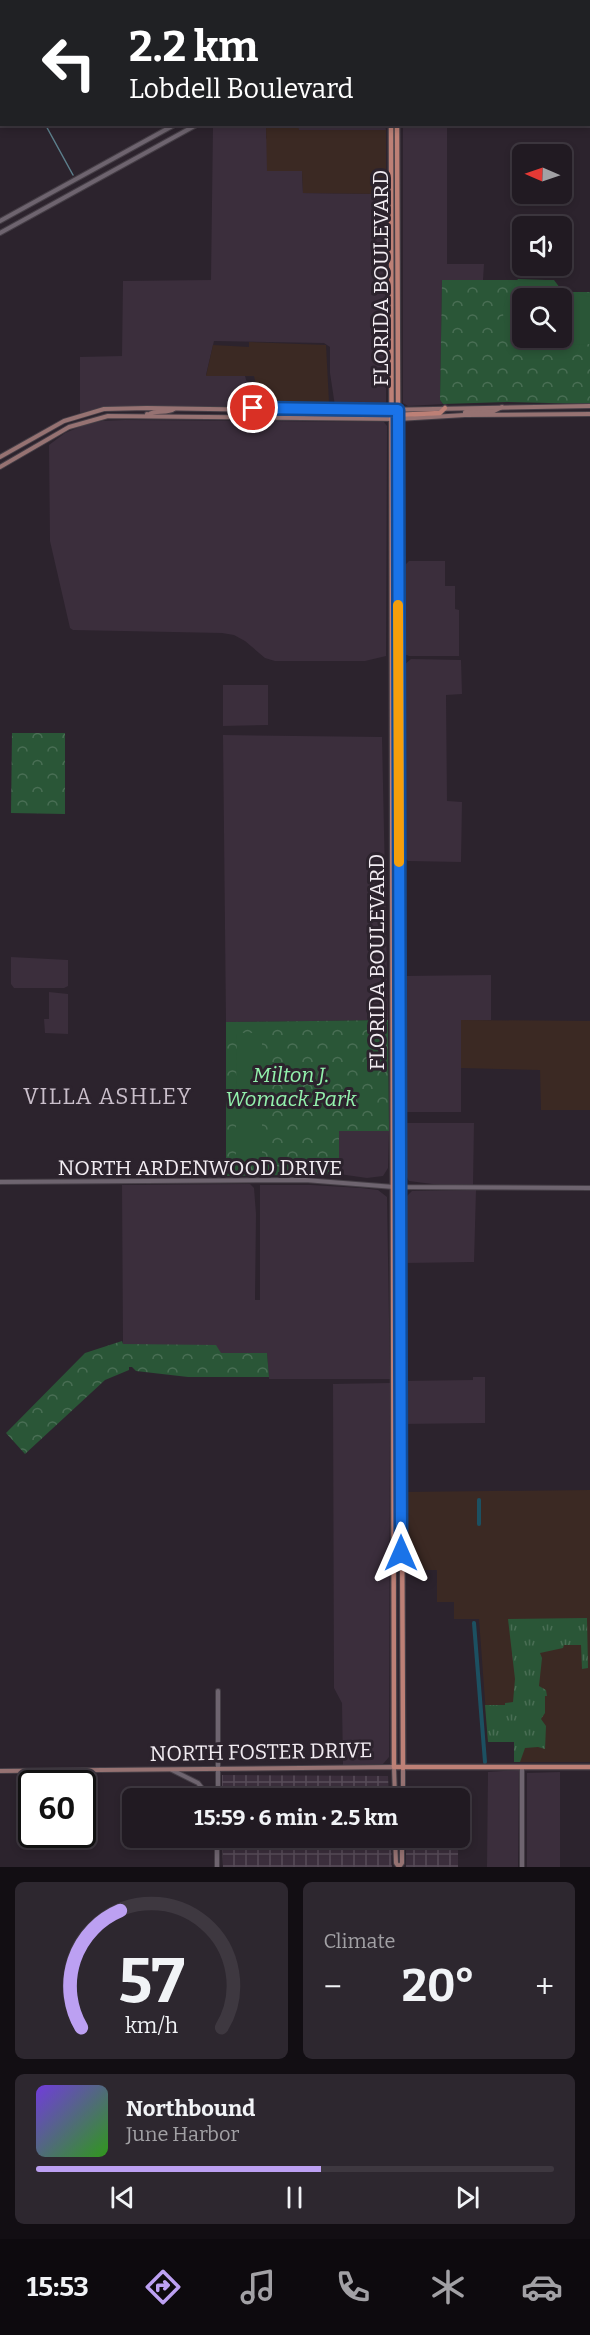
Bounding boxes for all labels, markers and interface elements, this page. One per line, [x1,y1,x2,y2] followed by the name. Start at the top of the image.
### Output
[129,22,258,72] text: 2.2 km
[30,24,108,102] icon: left
[129,73,354,105] text: Lobdell Boulevard
[512,144,572,204] north arrow
[512,144,572,348] map controls
[368,170,394,386] street label: FLORIDA BOULEVARD
[512,216,572,276] button: sound
[512,288,572,348] button: search
[227,382,278,433] pin
[236,391,269,424] icon: arrive
[364,854,390,1070] street label: FLORIDA BOULEVARD
[225,1062,357,1112] park label: Milton J. Womack Park
[23,1083,193,1110] district label: VILLA ASHLEY
[58,1155,342,1181] street label: NORTH ARDENWOOD DRIVE
[369,1521,433,1585] position arrow
[149,1737,373,1767] street label: NORTH FOSTER DRIVE
[18,1770,96,1848] speed limit sign: 60
[194,1804,398,1831] text: 15:59 · 6 min · 2.5 km
[324,1929,395,1953] text: Climate
[118,1944,184,2019] text: 57
[402,1959,475,2013] text: 20°
[324,1967,342,2007] text: −
[535,1967,554,2007] text: +
[125,2013,178,2039] text: km/h
[126,2095,255,2122] text: Northbound
[126,2122,239,2146] text: June Harbor
[106,2181,139,2214] icon: previous
[278,2181,311,2214] icon: pause
[451,2181,484,2214] icon: next
[142,2266,184,2308] icon: directions
[237,2266,279,2308] icon: music
[332,2266,374,2308] icon: phone
[427,2266,469,2308] icon: climate
[521,2266,563,2308] icon: car
[26,2271,89,2303] text: 15:53

